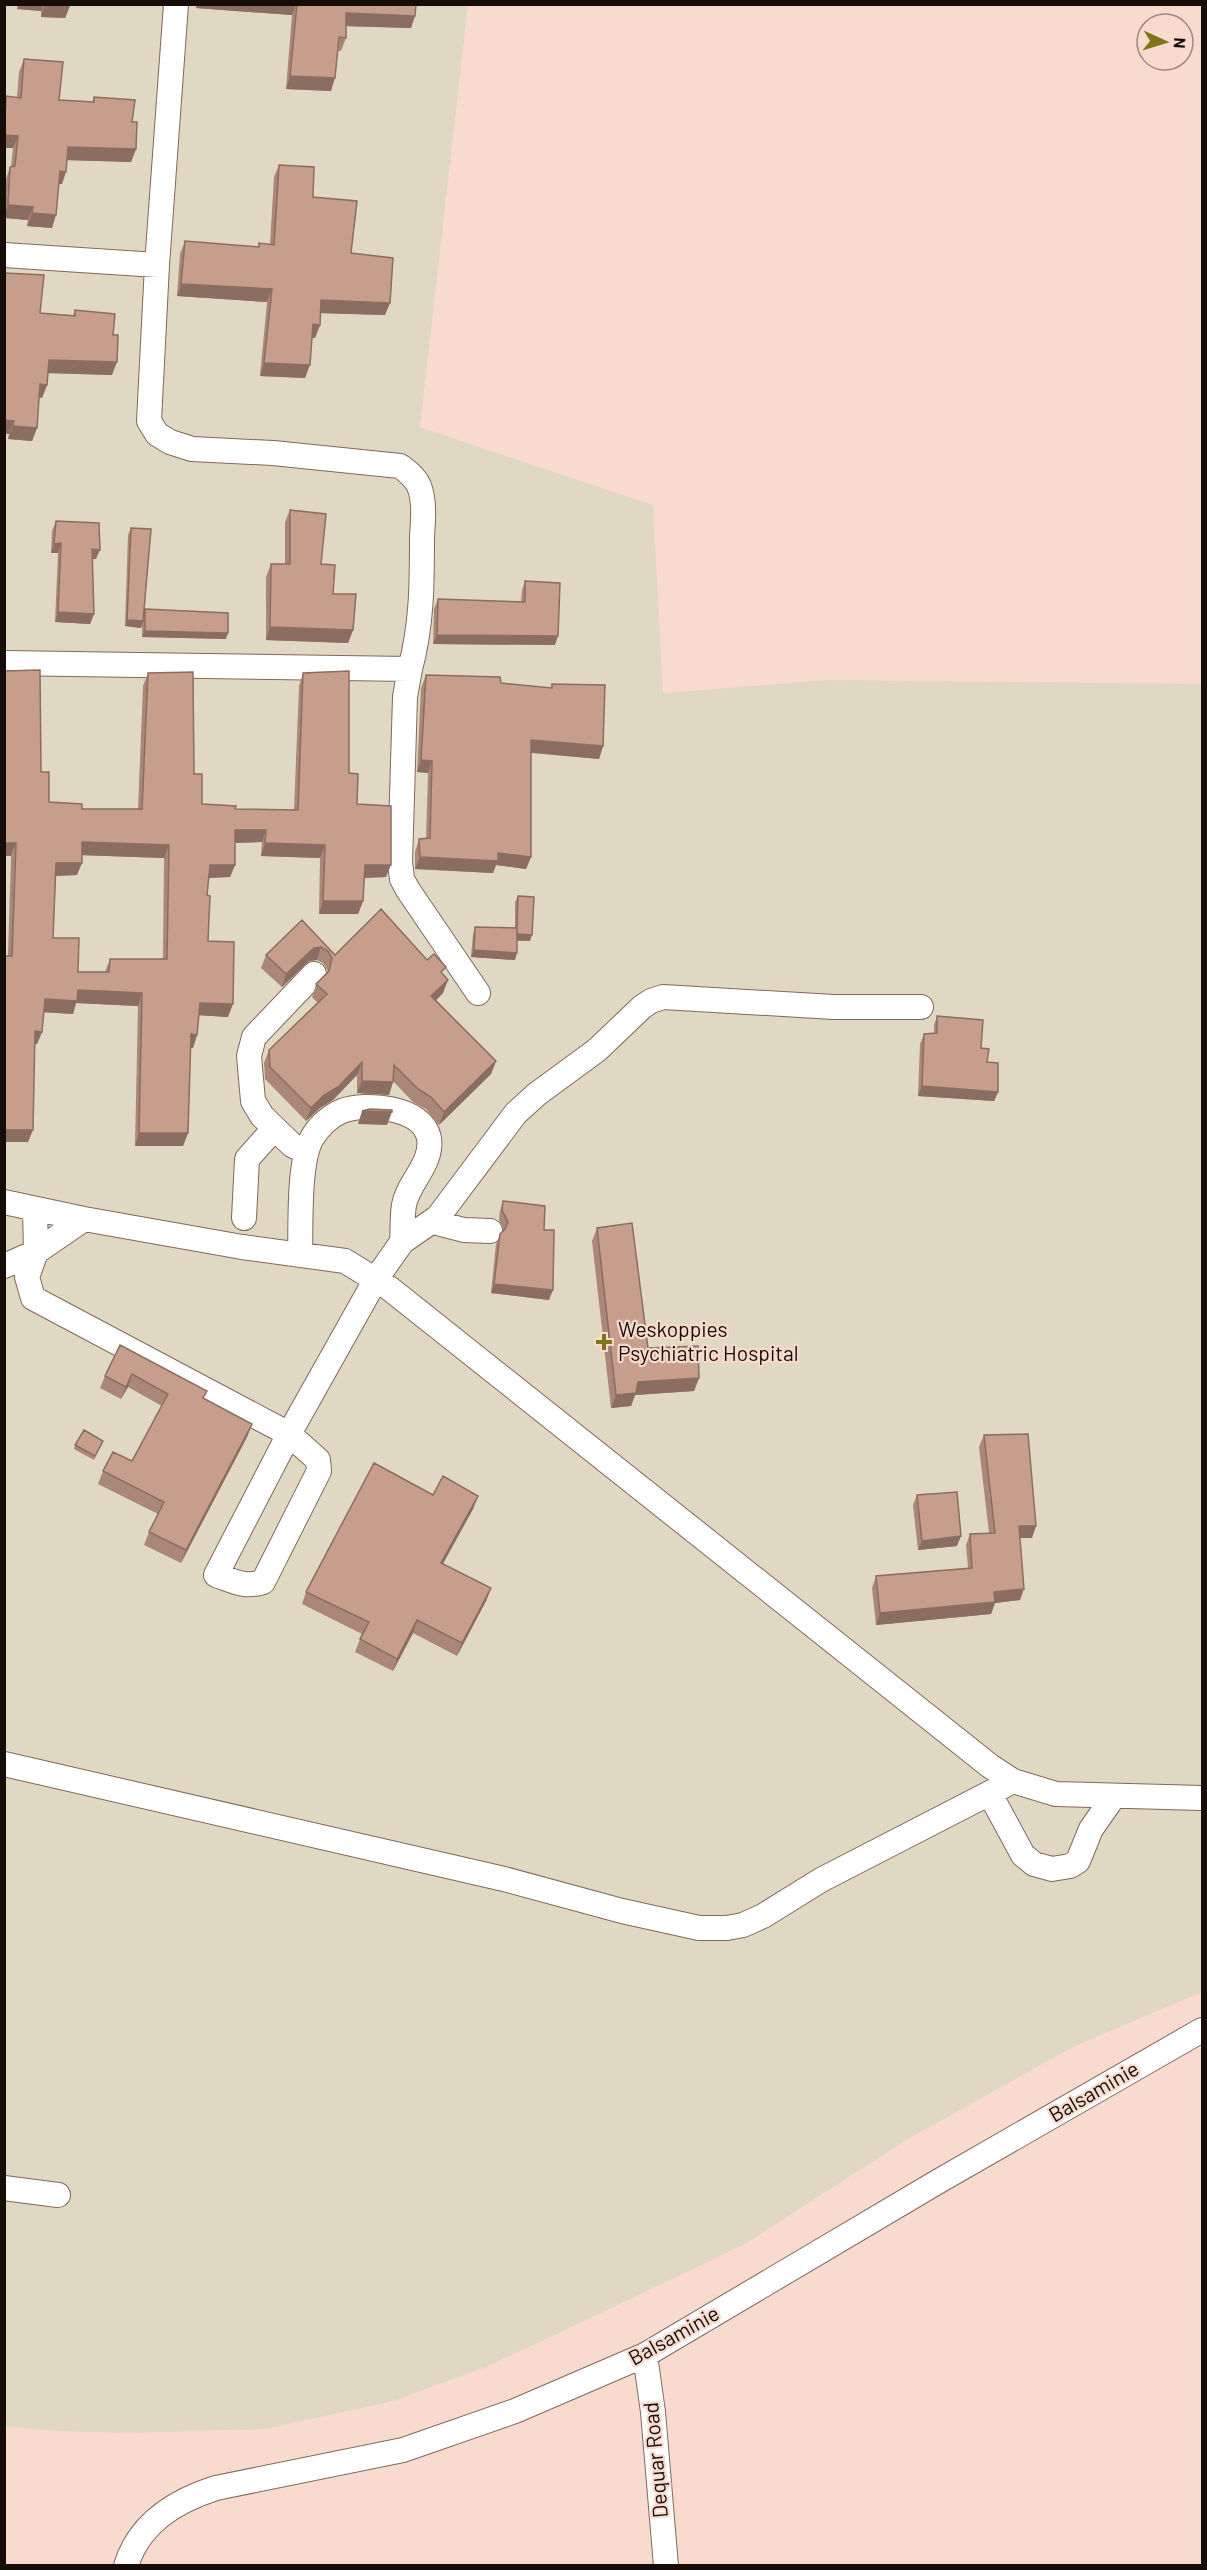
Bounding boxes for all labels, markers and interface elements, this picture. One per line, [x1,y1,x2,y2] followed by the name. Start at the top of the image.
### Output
[1135,12,1195,72] north arrow
[1171,37,1190,49] text: N
[618,1316,798,1365] place label: Weskoppies Psychiatric Hospital
[595,1333,613,1351] marker: Weskoppies Psychiatric Hospital
[1044,2055,1143,2127] street label: Balsaminie
[623,2300,723,2370] street label: Balsaminie
[637,2401,672,2519] street label: Dequar Road

